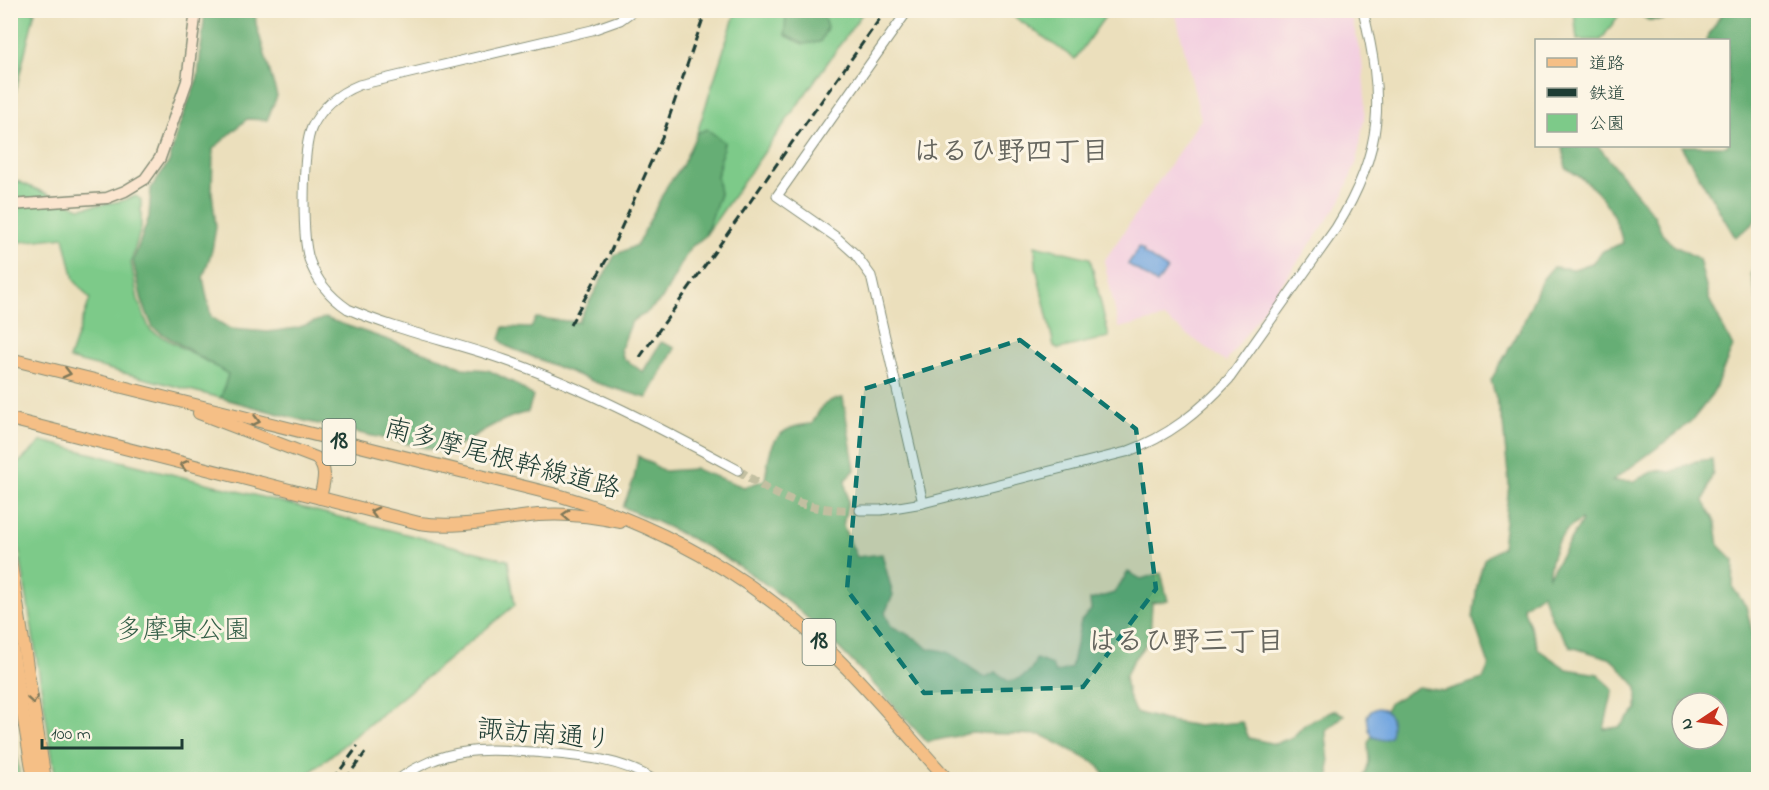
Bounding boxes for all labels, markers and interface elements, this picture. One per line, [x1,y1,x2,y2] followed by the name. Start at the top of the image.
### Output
[1535,39,1730,147] legend
[1589,52,1625,78] text: 道路
[1589,82,1625,108] text: 鉄道
[1589,112,1625,138] text: 公園
[913,133,1109,174] district label: はるひ野四丁目
[62,366,72,379] one-way arrow
[380,410,624,510] street label: 南多摩尾根幹線道路
[251,414,261,427] one-way arrow
[322,419,356,465] road number: 18
[180,459,190,472] one-way arrow
[369,506,379,519] one-way arrow
[562,509,571,522] one-way arrow
[116,612,251,651] park label: 多摩東公園
[802,619,836,665] road number: 18
[1088,623,1284,664] district label: はるひ野三丁目
[1670,691,1730,751] north arrow
[26,695,38,704] one-way arrow
[475,711,613,761] street label: 諏訪南通り
[42,712,182,750] scale bar
[1674,716,1700,732] text: N
[51,722,91,748] text: 100 m

